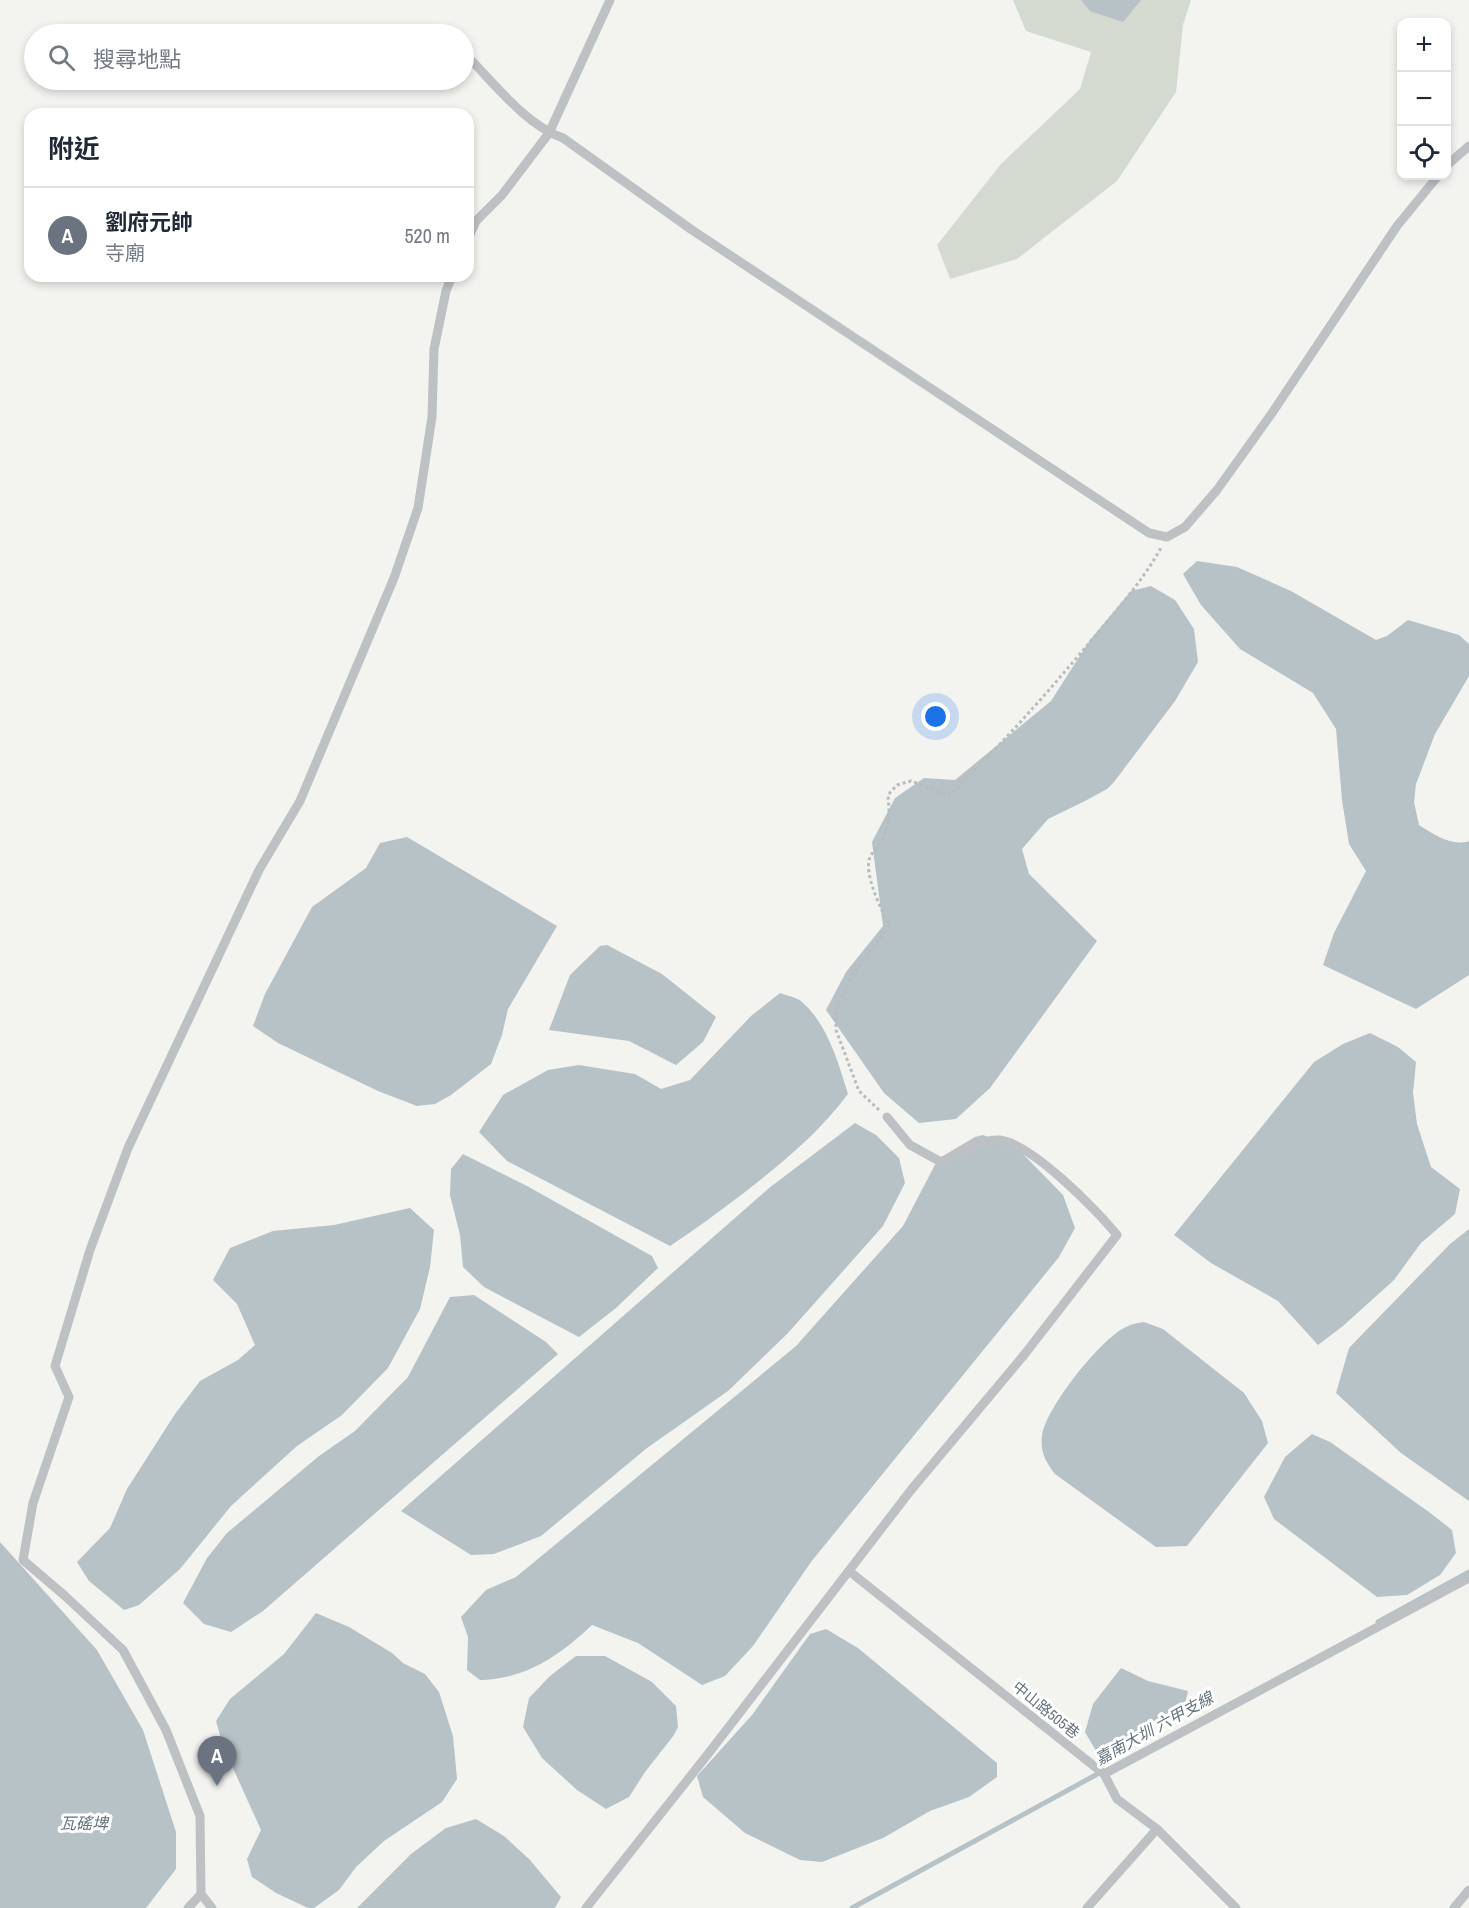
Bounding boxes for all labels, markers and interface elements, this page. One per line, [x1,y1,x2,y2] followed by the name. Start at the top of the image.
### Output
[1397,18,1451,180] map controls
[1397,18,1451,72] button: +
[24,24,474,90] search box
[45,41,78,74] icon: search
[93,44,181,74] text: 搜尋地點
[1397,72,1451,126] button: −
[1397,126,1451,180] button: locate
[48,131,100,166] text: 附近
[105,207,193,237] text: 劉府元帥
[62,222,73,249] text: A
[404,222,450,249] text: 520 m
[105,239,145,266] text: 寺廟
[921,702,950,731] your location
[1008,1676,1084,1743] street label: 中山路505巷
[1091,1685,1219,1770] water label: 嘉南大圳 六甲支線
[198,1736,236,1786] pin: A
[60,1812,110,1834] water label: 瓦磘埤

